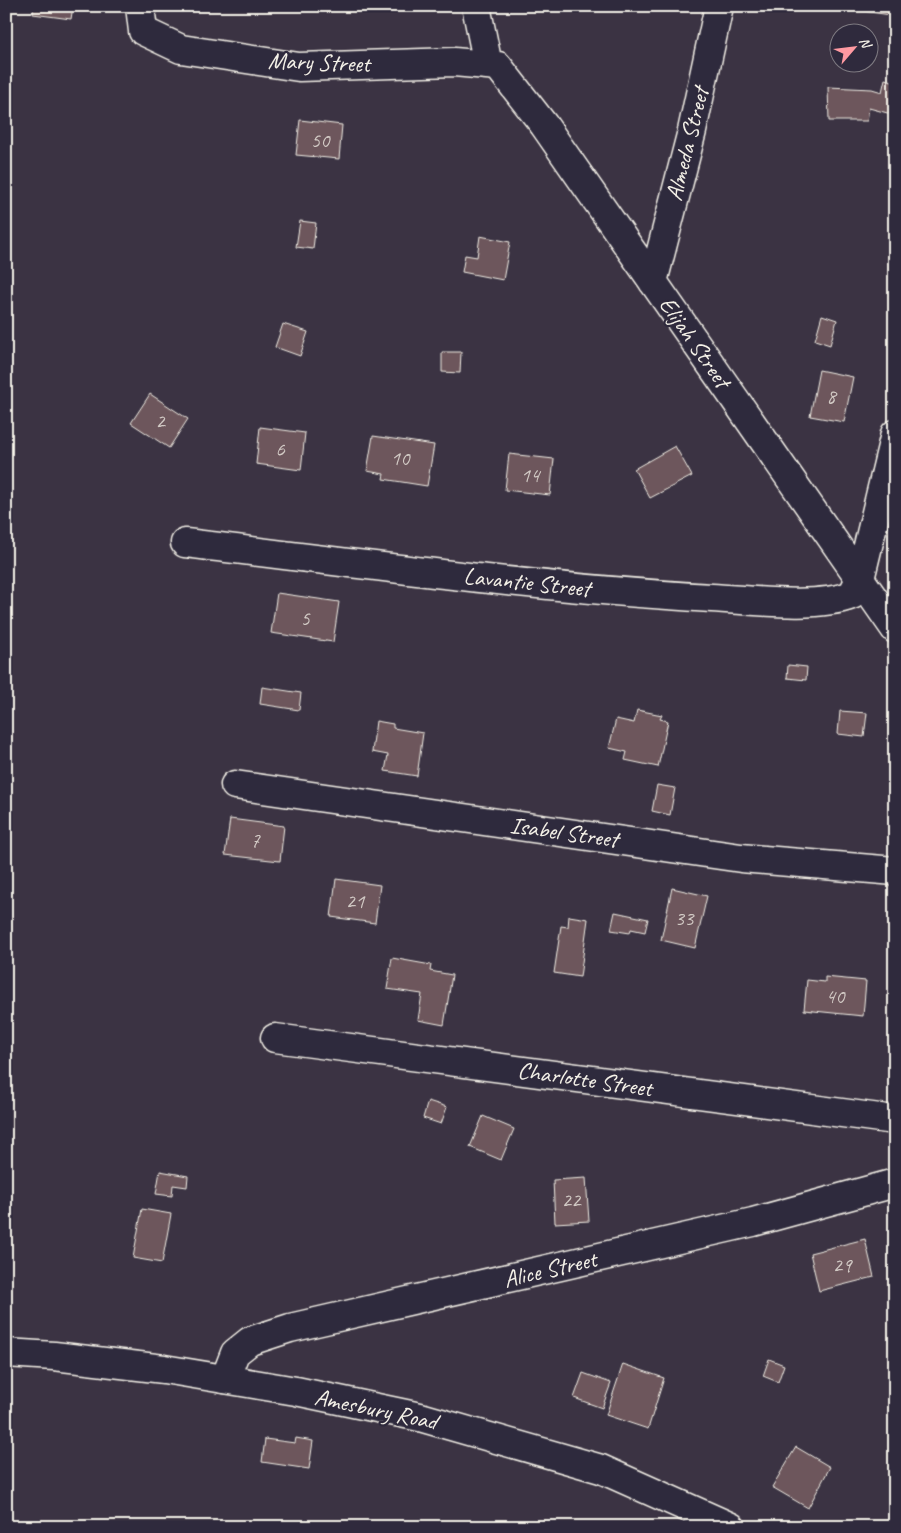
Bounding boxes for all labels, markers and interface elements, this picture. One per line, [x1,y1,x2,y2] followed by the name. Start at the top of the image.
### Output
[828,22,878,72] north arrow
[855,34,876,52] text: N
[267,45,373,79] street label: Mary Street
[658,81,716,204] street label: Almeda Street
[311,127,331,153] house number: 50
[653,290,739,396] street label: Elijah Street
[826,383,838,409] house number: 8
[155,408,166,434] house number: 2
[275,436,285,462] house number: 6
[391,445,411,471] house number: 10
[521,462,542,488] house number: 14
[462,560,595,604] street label: Lavantie Street
[300,605,311,631] house number: 5
[508,810,623,855] street label: Isabel Street
[250,827,261,853] house number: 7
[346,888,366,914] house number: 21
[675,905,695,931] house number: 33
[826,983,846,1009] house number: 40
[516,1055,656,1104] street label: Charlotte Street
[562,1187,582,1213] house number: 22
[501,1243,601,1294] street label: Alice Street
[833,1252,853,1278] house number: 29
[312,1381,443,1437] street label: Amesbury Road

